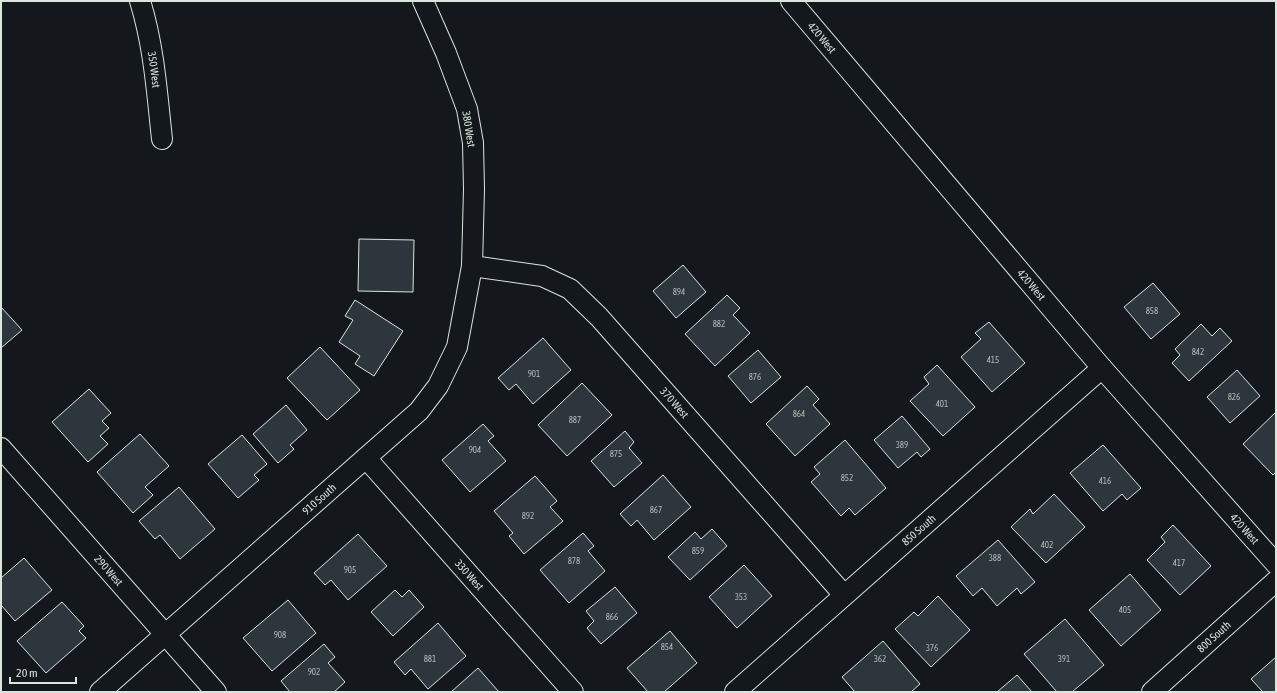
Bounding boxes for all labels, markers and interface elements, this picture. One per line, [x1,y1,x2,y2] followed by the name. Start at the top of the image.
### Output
[806,20,838,56] street label: 420 West
[146,50,163,88] street label: 350 West
[460,110,478,148] street label: 380 West
[1015,267,1048,303] street label: 420 West
[673,287,685,297] house number: 894
[1146,306,1158,316] house number: 858
[713,319,725,329] house number: 882
[1192,347,1204,357] house number: 842
[987,355,999,365] house number: 415
[528,369,540,379] house number: 901
[749,372,761,382] house number: 876
[658,385,691,420] street label: 370 West
[1228,392,1240,402] house number: 826
[936,399,948,409] house number: 401
[793,409,805,419] house number: 864
[569,415,581,425] house number: 887
[896,440,908,450] house number: 389
[469,445,481,455] house number: 904
[610,449,622,459] house number: 875
[841,473,853,483] house number: 852
[1099,476,1111,486] house number: 416
[300,481,338,517] street label: 910 South
[650,505,662,515] house number: 867
[522,511,534,521] house number: 892
[1228,511,1261,546] street label: 420 West
[899,512,938,548] street label: 850 South
[1041,540,1053,550] house number: 402
[692,546,704,556] house number: 859
[92,553,125,588] street label: 290 West
[989,553,1001,563] house number: 388
[568,556,580,566] house number: 878
[453,557,486,593] street label: 330 West
[1173,558,1185,568] house number: 417
[344,565,356,575] house number: 905
[735,592,747,602] house number: 353
[1119,605,1131,615] house number: 405
[606,612,618,622] house number: 866
[1195,619,1233,655] street label: 800 South
[274,630,286,640] house number: 908
[661,642,673,652] house number: 854
[926,643,938,653] house number: 376
[424,654,436,664] house number: 881
[874,654,886,664] house number: 362
[1058,654,1070,664] house number: 391
[10,659,76,685] scale bar
[16,666,38,680] text: 20 m
[308,667,320,677] house number: 902

